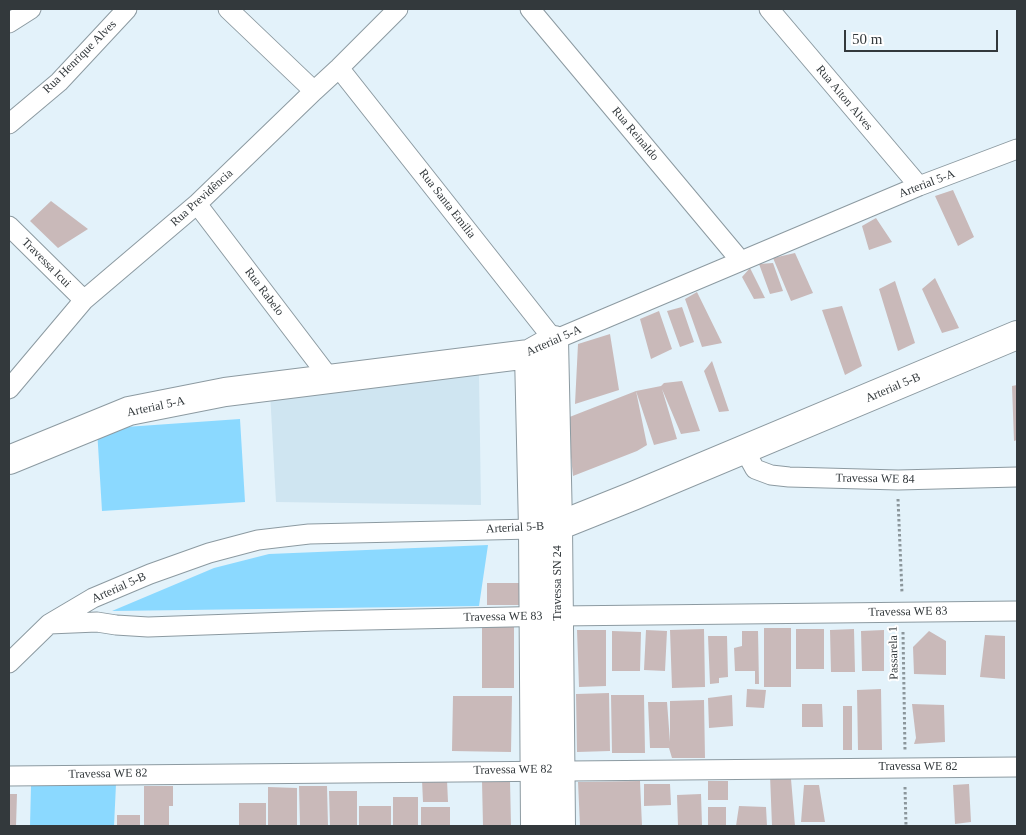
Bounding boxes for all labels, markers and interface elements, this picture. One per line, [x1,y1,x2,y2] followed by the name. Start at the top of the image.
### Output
[40,17,120,97] street label: Rua Henrique Alves
[846,20,1000,52] scale bar
[852,31,882,47] text: 50 m
[813,62,875,134] street label: Rua Aiton Alves
[608,104,662,164] street label: Rua Reinaldo
[168,166,236,230] street label: Rua Previdência
[415,166,479,242] street label: Rua Santa Emilia
[897,167,957,201] street label: Arterial 5-A
[18,235,74,291] street label: Travessa Icui
[241,265,287,319] street label: Rua Rabelo
[524,322,584,360] street label: Arterial 5-A
[863,370,923,406] street label: Arterial 5-B
[126,394,186,420] street label: Arterial 5-A
[835,471,915,487] street label: Travessa WE 84
[486,519,544,537] street label: Arterial 5-B
[551,545,565,621] street label: Travessa SN 24
[89,570,149,606] street label: Arterial 5-B
[868,604,948,620] street label: Travessa WE 83
[463,609,543,625] street label: Travessa WE 83
[886,626,902,680] street label: Passarela 1
[879,760,957,774] street label: Travessa WE 82
[473,762,553,778] street label: Travessa WE 82
[68,766,148,782] street label: Travessa WE 82

